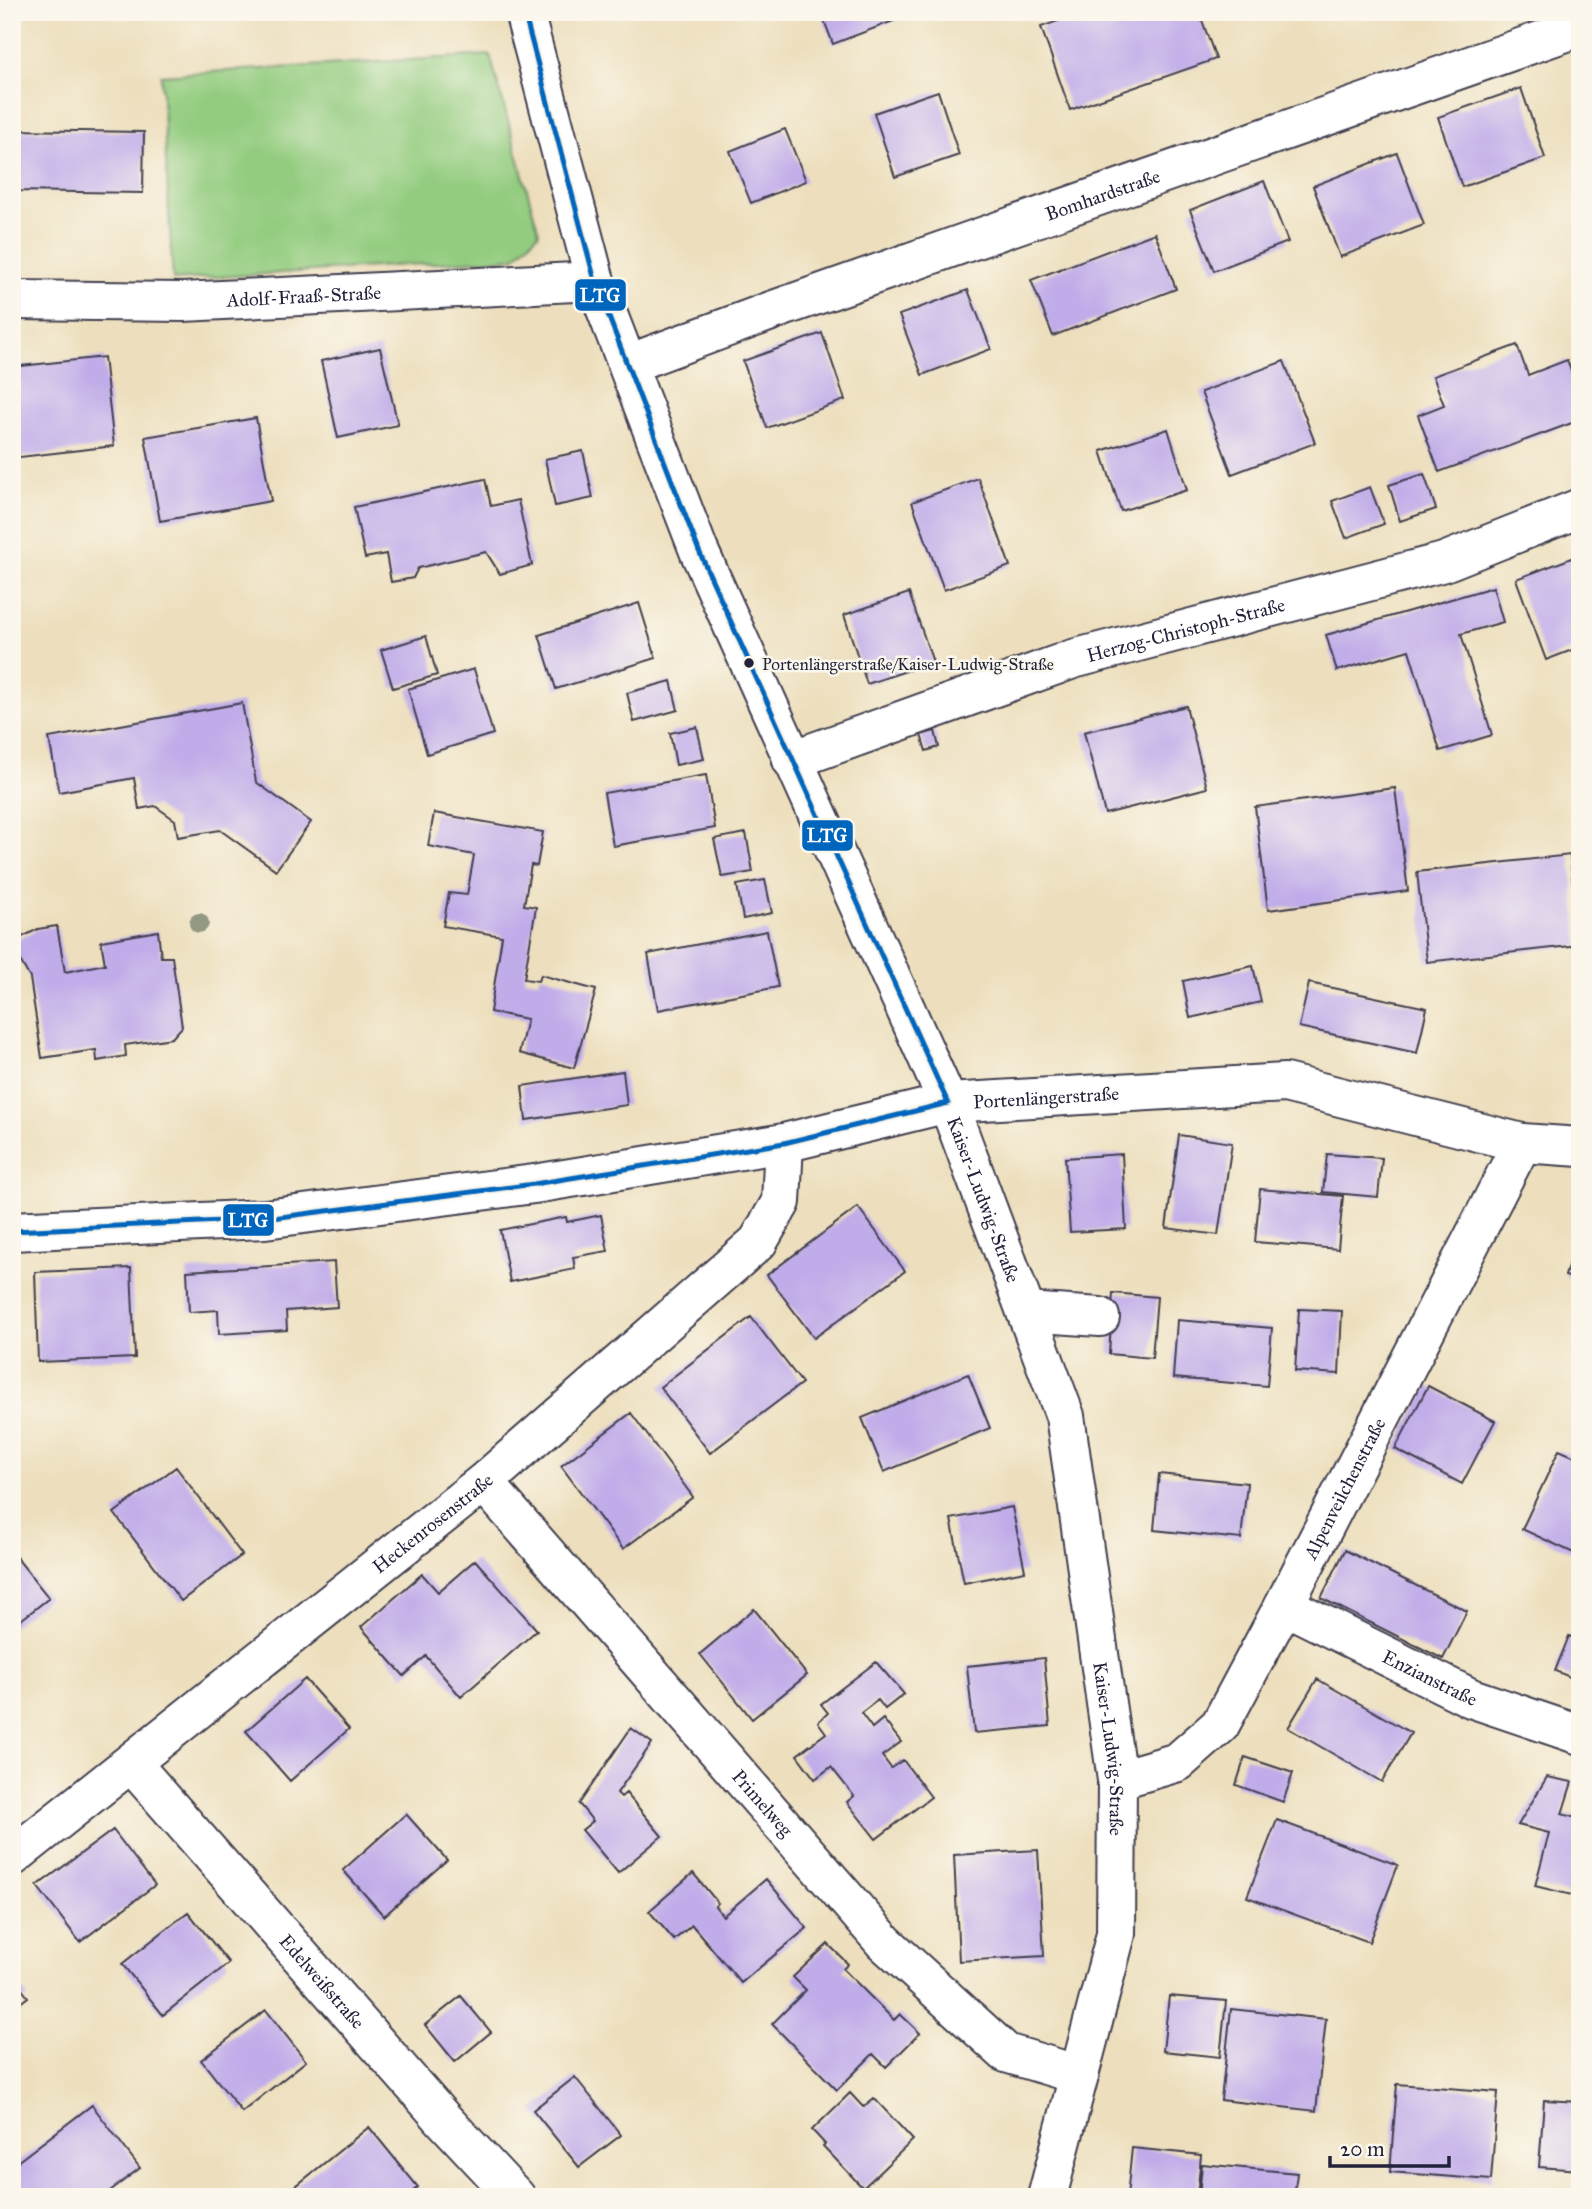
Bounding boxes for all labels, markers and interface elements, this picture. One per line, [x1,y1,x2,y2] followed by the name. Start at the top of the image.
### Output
[1042,164,1163,226] street label: Bomhardstraße
[574,278,627,312] line badge: LTG
[225,281,382,312] street label: Adolf-Fraaß-Straße
[580,284,620,307] text: LTG
[1084,593,1287,667] street label: Herzog-Christoph-Straße
[762,654,1054,675] place label: Portenlängerstraße/Kaiser-Ludwig-Straße
[742,656,756,670] marker: Portenlängerstraße/Kaiser-Ludwig-Straße
[801,819,854,852] line badge: LTG
[807,824,847,847] text: LTG
[973,1082,1120,1113] street label: Portenlängerstraße
[942,1113,1025,1286] street label: Kaiser-Ludwig-Straße
[222,1203,275,1237] line badge: LTG
[228,1209,268,1232] text: LTG
[1298,1414,1391,1564] street label: Alpenveilchenstraße
[368,1468,498,1578] street label: Heckenrosenstraße
[1379,1645,1480,1711] street label: Enzianstraße
[1088,1660,1128,1836] street label: Kaiser-Ludwig-Straße
[727,1765,798,1842] street label: Primelweg
[275,1930,370,2034] street label: Edelweißstraße
[1330,2125,1448,2169] scale bar
[1340,2136,1385,2162] text: 20 m

